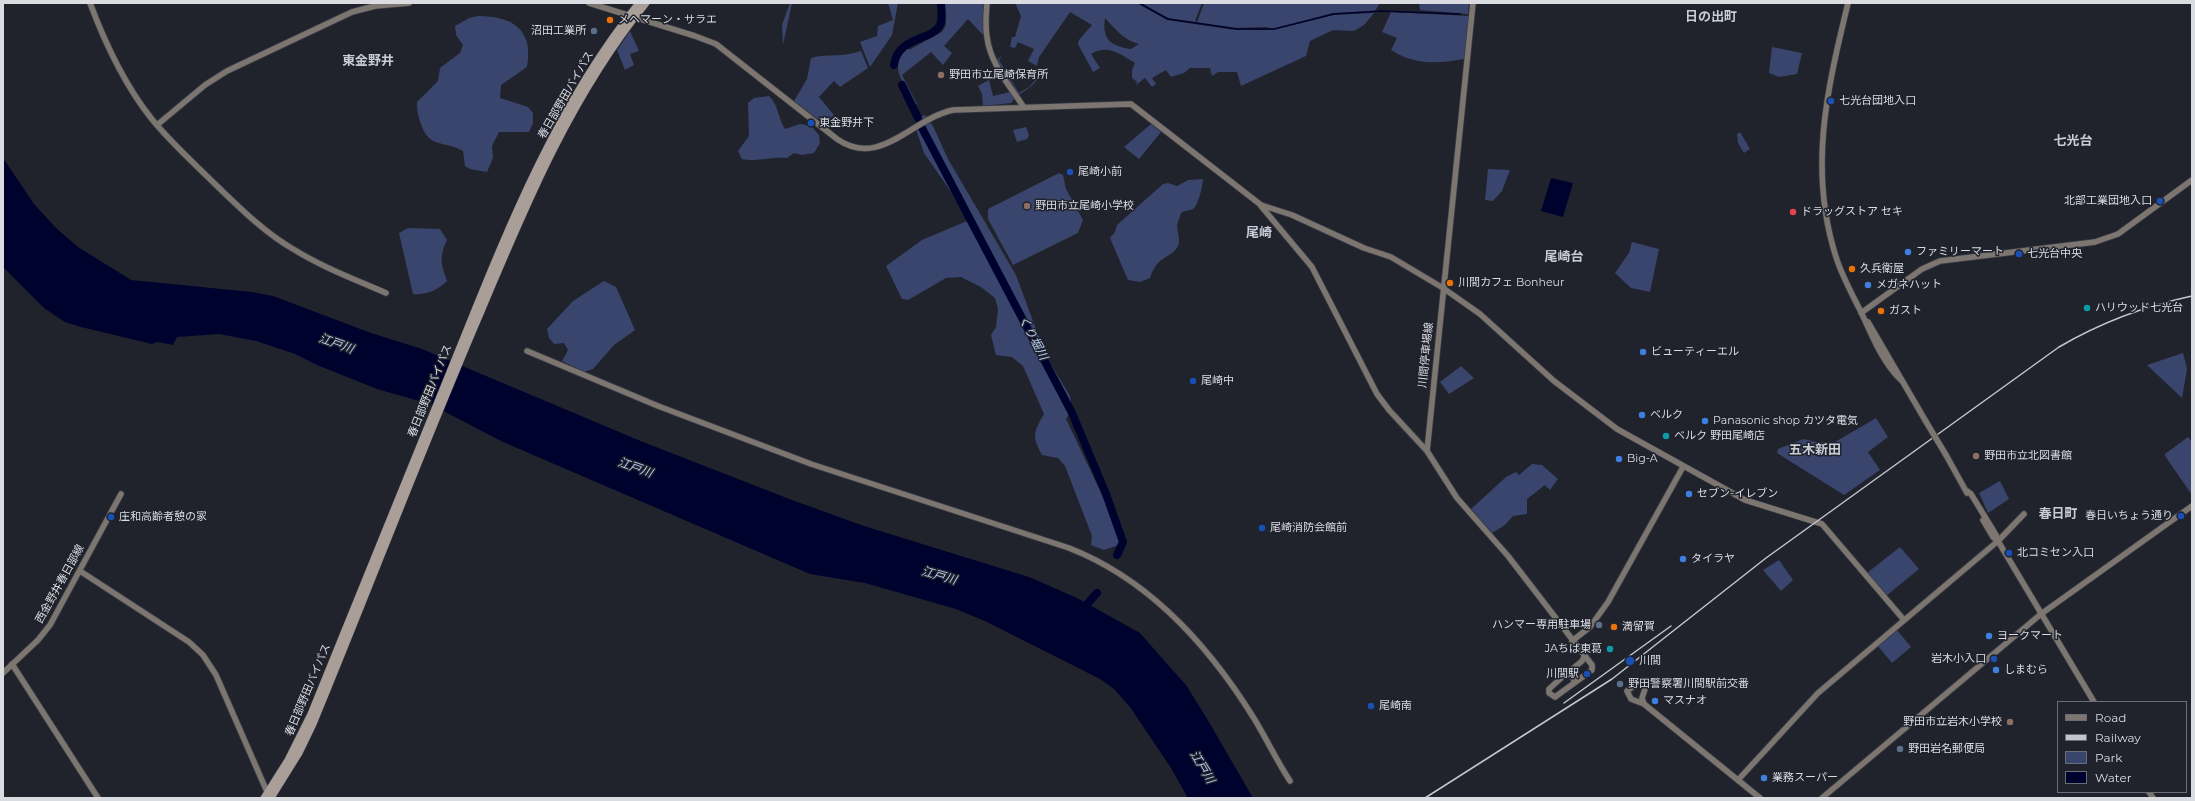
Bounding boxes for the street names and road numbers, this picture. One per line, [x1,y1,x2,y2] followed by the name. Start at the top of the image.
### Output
[536,49,596,141] street label: 春日部野田バイパス
[1416,321,1436,389] street label: 川間停車場線
[405,343,455,439] street label: 春日部野田バイパス
[33,542,87,626] street label: 西金野井春日部線
[283,642,333,738] street label: 春日部野田バイパス

